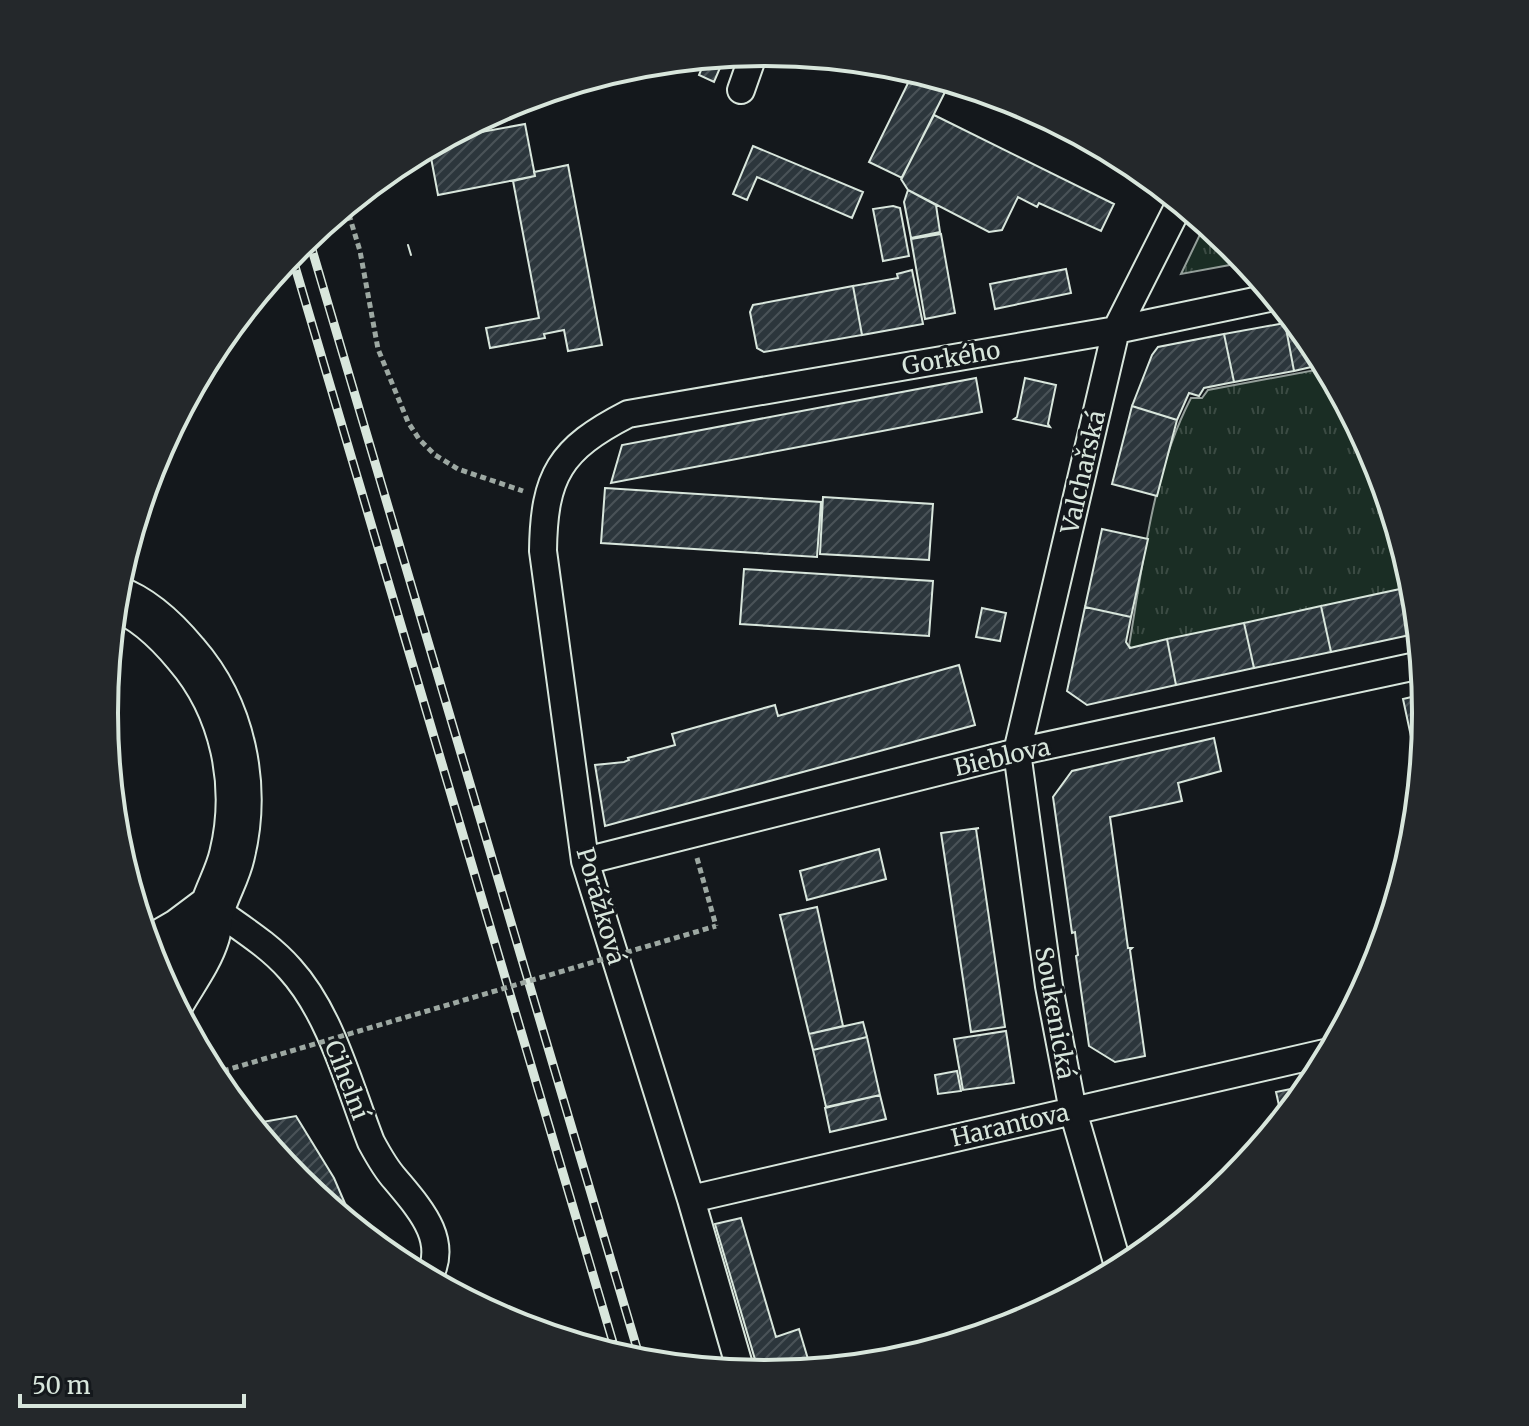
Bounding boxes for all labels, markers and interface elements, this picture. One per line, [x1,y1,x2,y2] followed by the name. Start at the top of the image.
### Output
[900,334,1002,382] street label: Gorkého
[1054,407,1112,538] street label: Valchařská
[951,731,1053,783] street label: Bieblova
[570,844,633,968] street label: Porážková
[1028,944,1082,1082] street label: Soukenická
[318,1036,377,1125] street label: Cihelní
[948,1096,1072,1154] street label: Harantova
[20,1358,244,1408] scale bar
[32,1370,91,1401] text: 50 m

